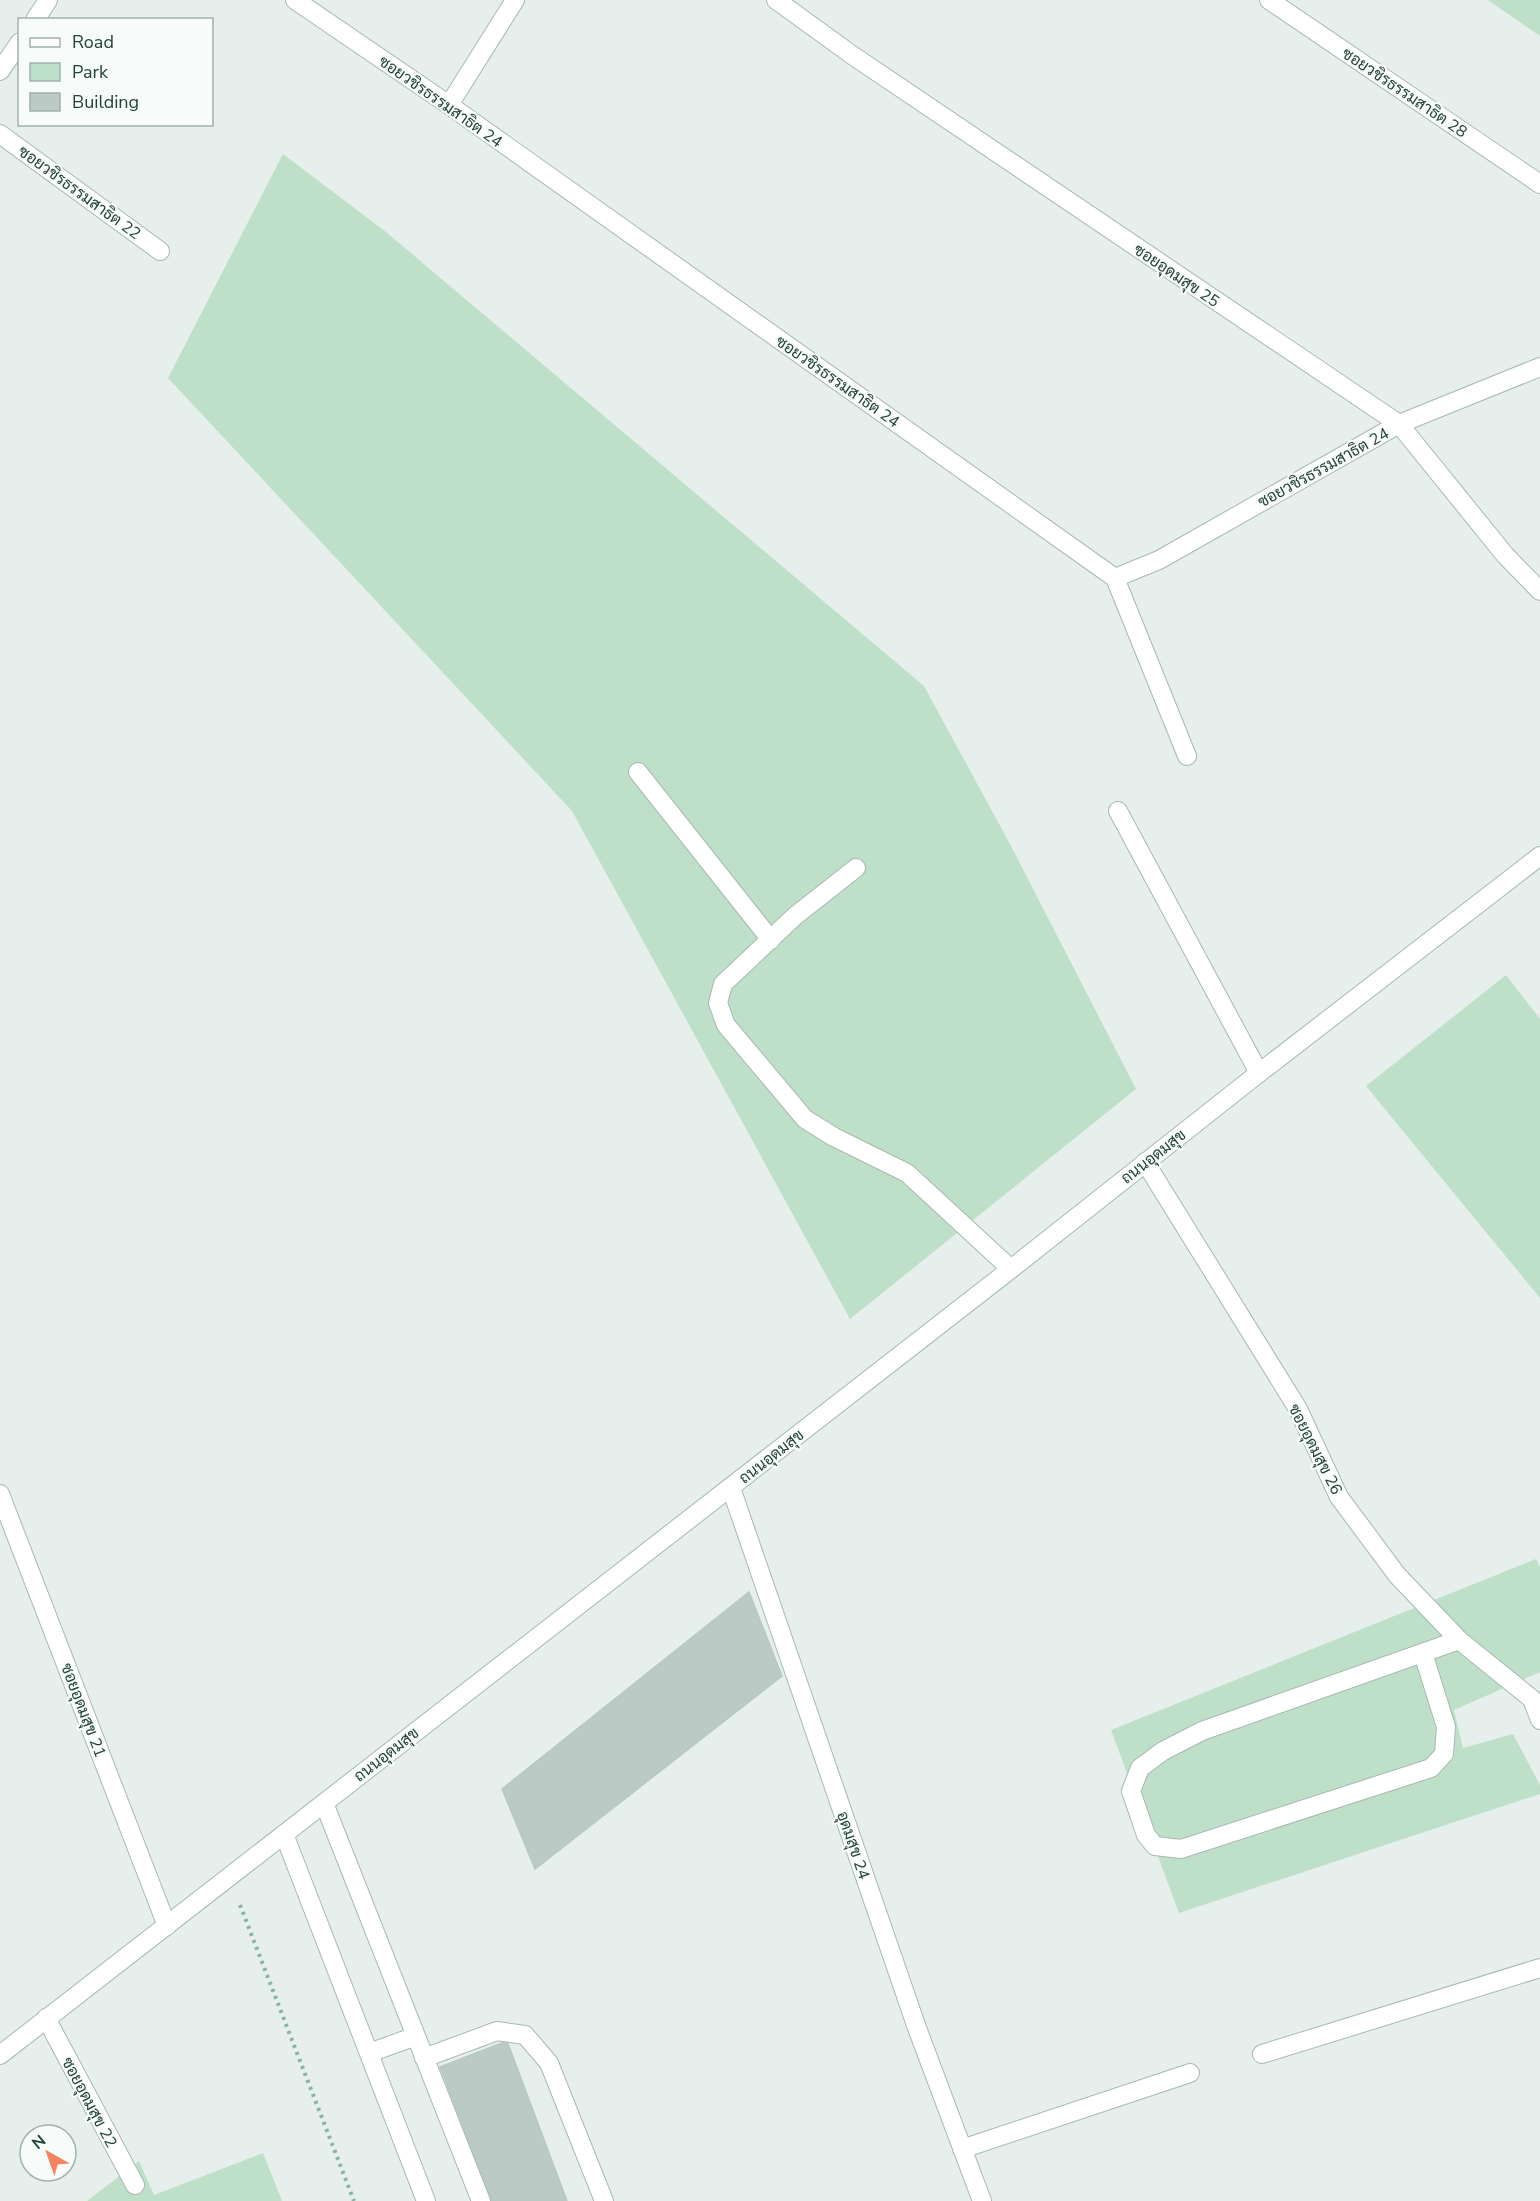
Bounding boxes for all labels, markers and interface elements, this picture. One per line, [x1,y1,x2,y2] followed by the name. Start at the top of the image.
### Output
[18,18,213,126] legend
[72,30,114,54] text: Road
[1337,43,1471,143] street label: ซอยวชิรธรรมสาธิต 28
[374,51,507,153] street label: ซอยวชิรธรรมสาธิต 24
[72,60,109,84] text: Park
[72,90,139,114] text: Building
[14,141,145,245] street label: ซอยวชิรธรรมสาธิต 22
[1129,239,1224,313] street label: ซอยอุดมสุข 25
[771,331,904,433] street label: ซอยวชิรธรรมสาธิต 24
[1254,422,1393,513] street label: ซอยวชิรธรรมสาธิต 24
[1116,1124,1191,1189] street label: ถนนอุดมสุข
[1283,1400,1347,1499] street label: ซอยอุดมสุข 26
[734,1424,809,1489] street label: ถนนอุดมสุข
[55,1660,111,1761] street label: ซอยอุดมสุข 21
[349,1722,424,1787] street label: ถนนอุดมสุข
[831,1808,875,1883] street label: อุดมสุข 24
[56,2054,122,2151] street label: ซอยอุดมสุข 22
[18,2123,78,2183] north arrow
[27,2130,51,2155] text: N

